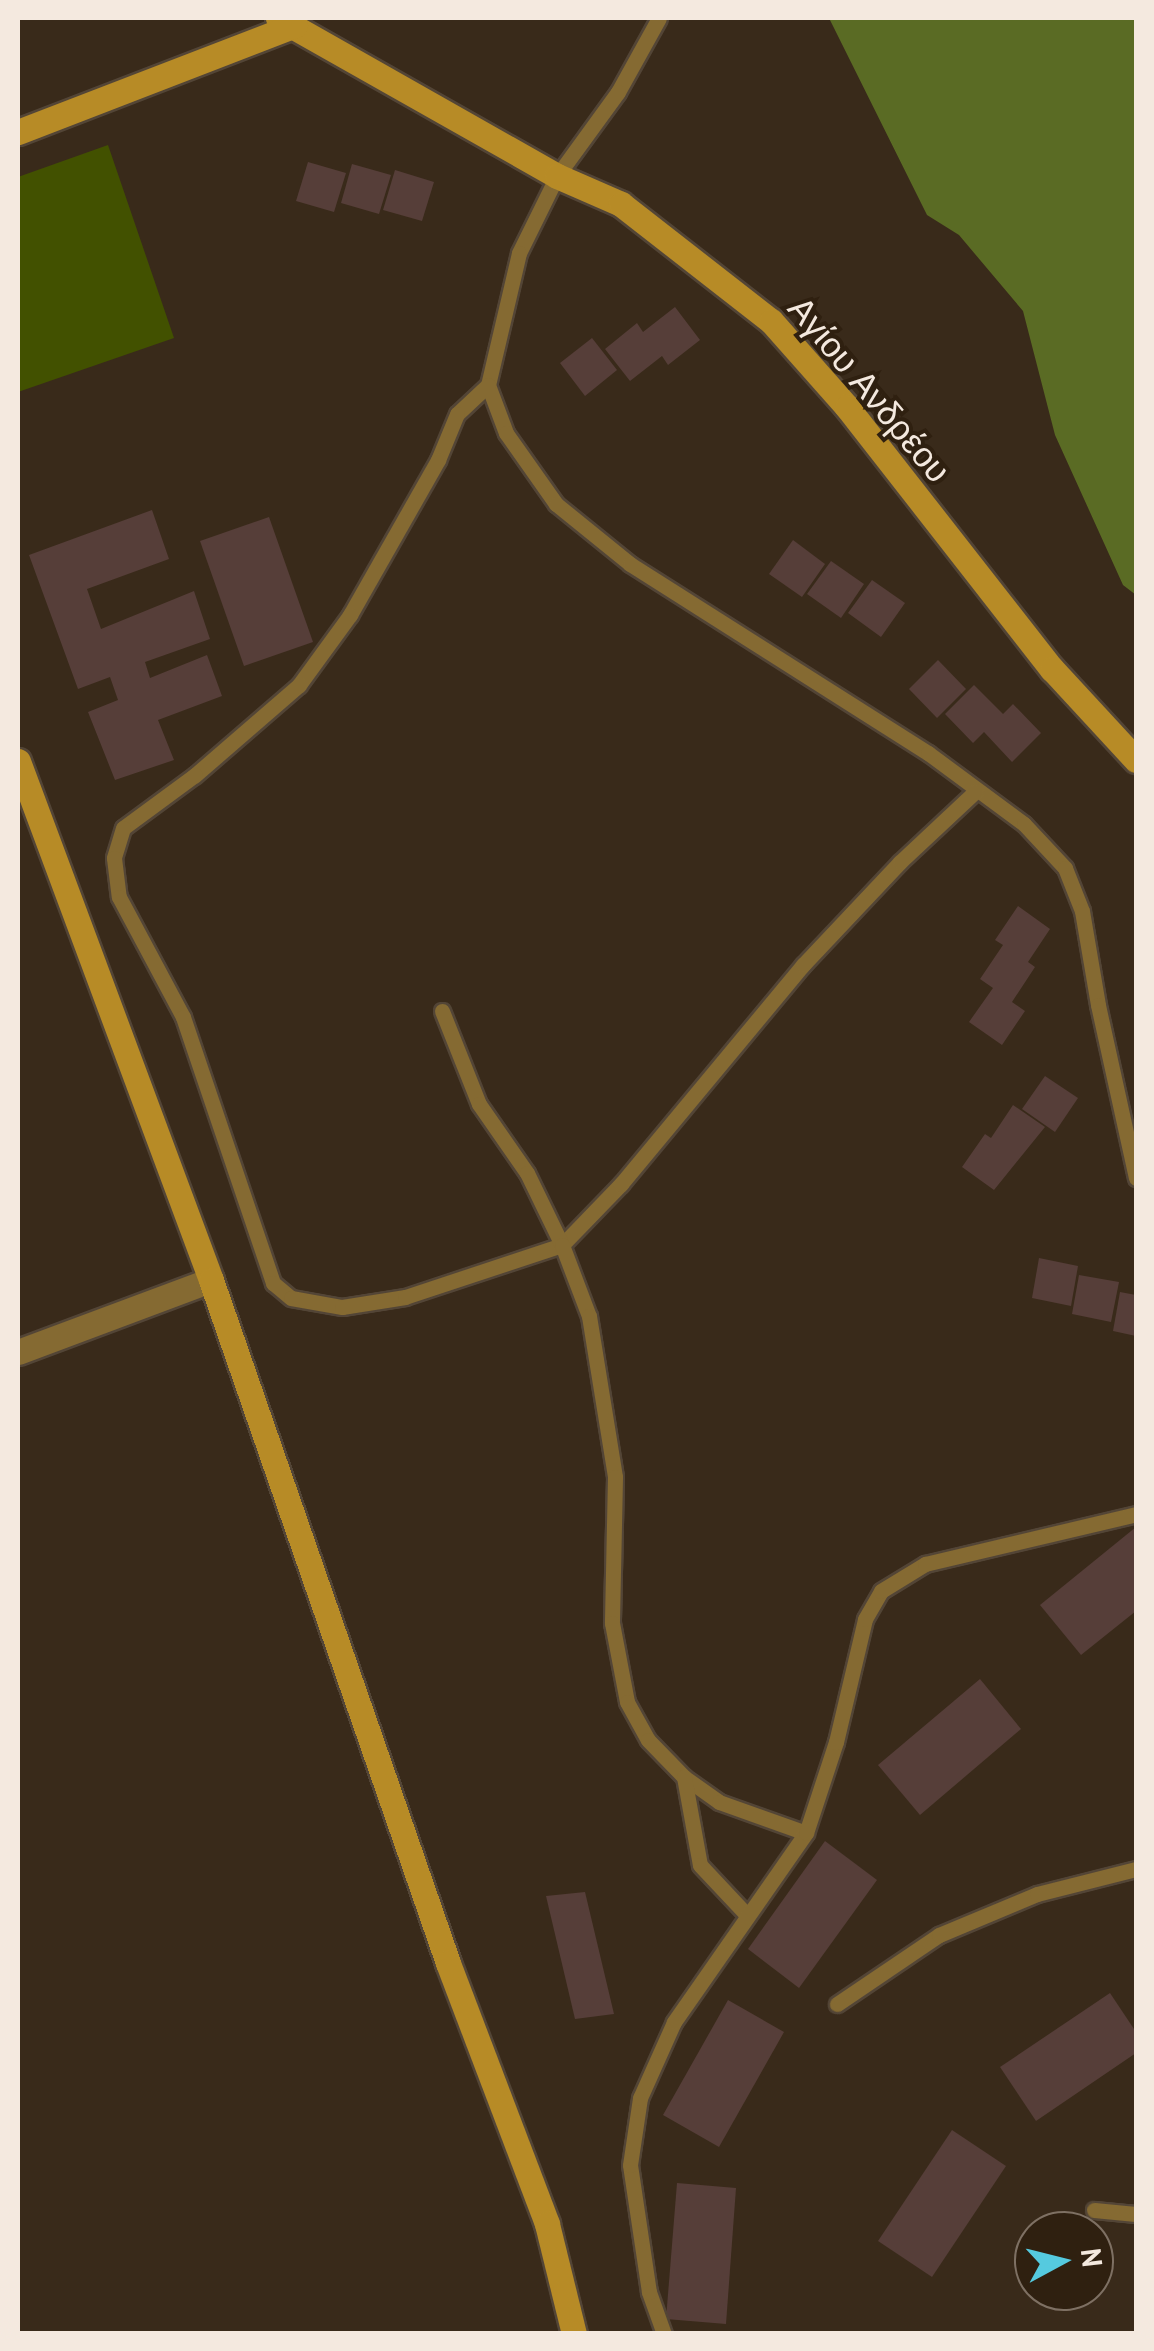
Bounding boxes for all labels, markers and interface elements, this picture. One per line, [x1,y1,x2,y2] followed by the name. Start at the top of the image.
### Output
[780,288,960,490] street label: Αγίου Ανδρέου
[1014,2211,1114,2311] north arrow
[1073,2246,1112,2269] text: N

